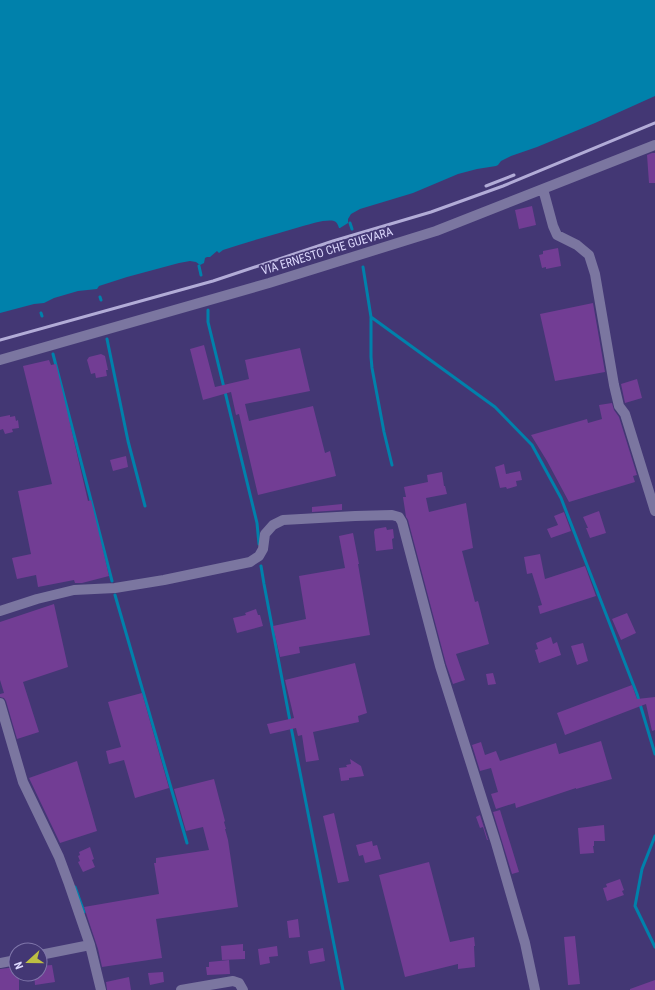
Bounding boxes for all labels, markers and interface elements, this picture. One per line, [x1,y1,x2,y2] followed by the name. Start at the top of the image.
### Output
[260,224,395,278] street label: VIA ERNESTO CHE GUEVARA
[8,942,48,982] north arrow
[12,960,26,971] text: N

